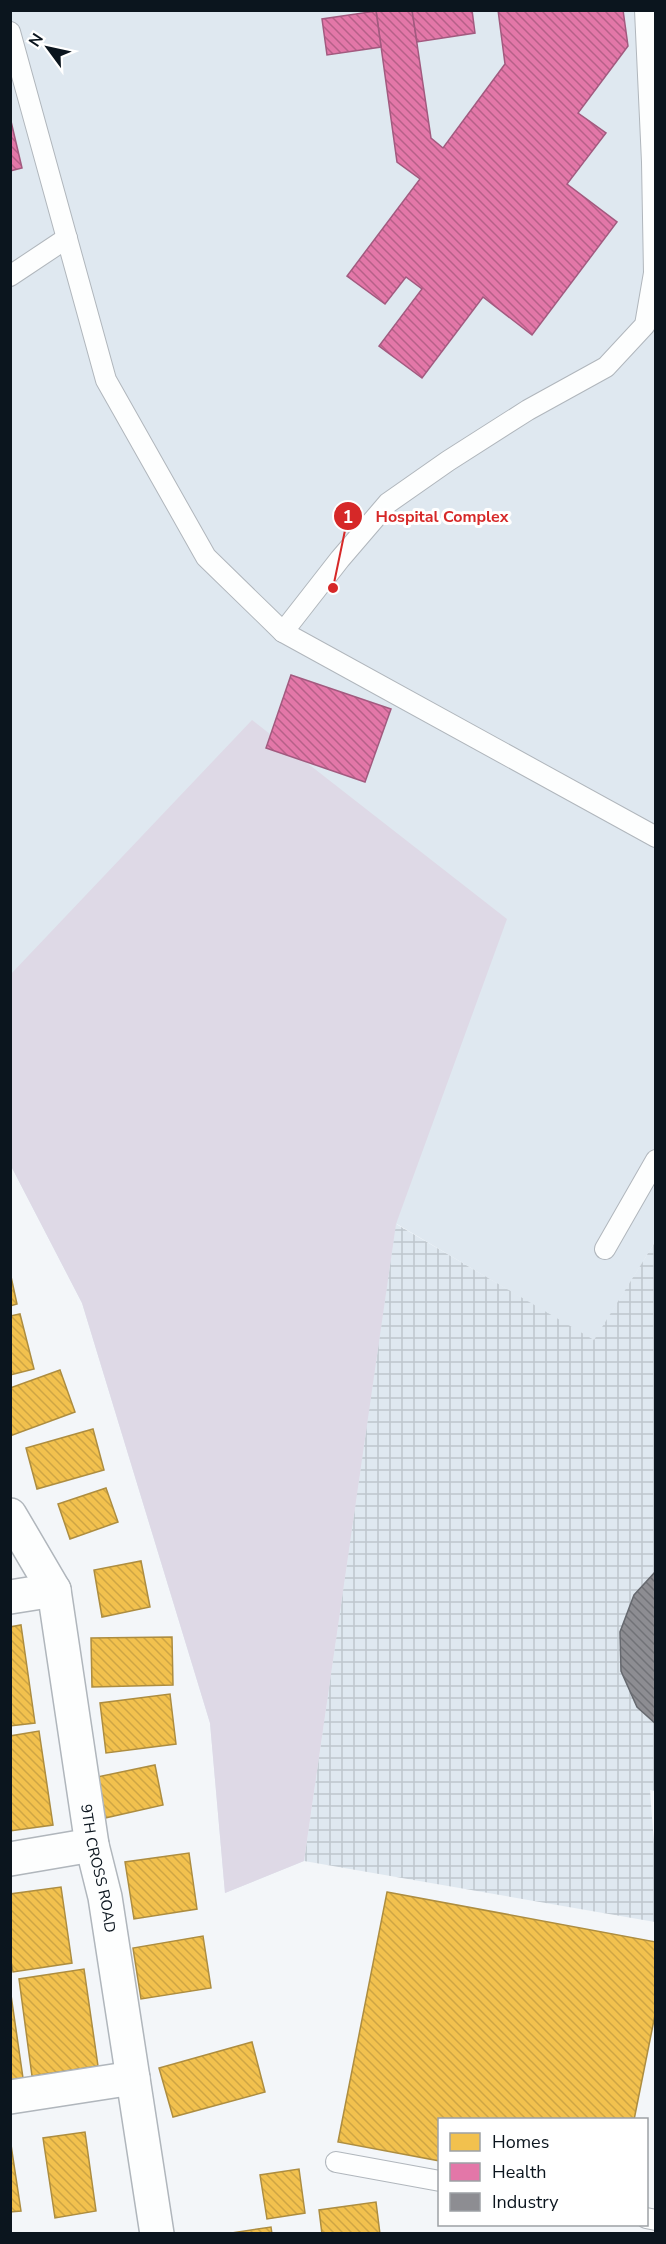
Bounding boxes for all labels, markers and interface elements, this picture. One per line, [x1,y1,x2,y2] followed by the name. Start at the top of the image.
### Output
[18,18,78,78] north arrow
[24,29,49,51] text: N
[333,499,520,533] callout: Hospital Complex
[343,505,353,529] text: 1
[376,506,509,528] text: Hospital Complex
[76,1803,120,1934] street label: 9TH CROSS ROAD
[438,2118,648,2226] legend
[492,2130,549,2154] text: Homes
[492,2160,547,2184] text: Health
[492,2190,559,2214] text: Industry

